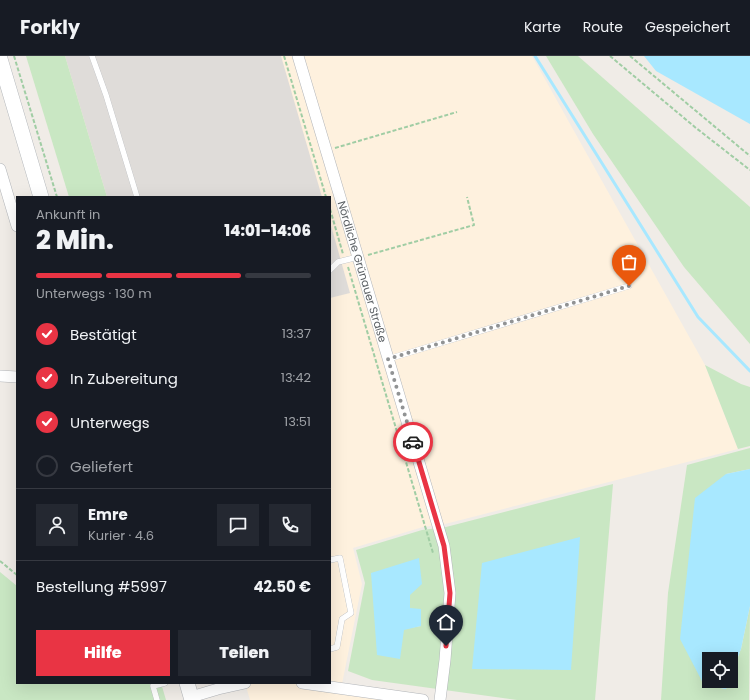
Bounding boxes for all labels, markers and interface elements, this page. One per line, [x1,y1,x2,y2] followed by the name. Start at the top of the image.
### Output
[20,14,80,41] text: Forkly
[524,17,561,37] text: Karte
[583,17,623,37] text: Route
[645,17,730,37] text: Gespeichert
[334,199,391,344] street label: Nördliche Grünauer Straße
[36,205,100,224] text: Ankunft in
[224,220,311,241] text: 14:01–14:06
[36,222,114,258] text: 2 Min.
[612,245,646,286] pin
[618,251,640,273] icon: bag
[36,284,152,303] text: Unterwegs · 130 m
[36,323,58,345] icon: check
[70,324,137,345] text: Bestätigt
[282,324,311,343] text: 13:37
[36,367,58,389] icon: check
[70,368,178,389] text: In Zubereitung
[281,368,311,387] text: 13:42
[36,411,58,433] icon: check
[70,412,150,433] text: Unterwegs
[284,412,311,431] text: 13:51
[393,422,433,462] courier
[402,431,424,453] icon: car
[70,456,133,477] text: Geliefert
[36,504,78,546] button: person
[88,504,128,525] text: Emre
[217,504,259,546] button: chat
[269,504,311,546] button: phone
[88,526,154,545] text: Kurier · 4.6
[36,576,167,597] text: Bestellung #5997
[253,576,311,597] text: 42.50 €
[429,605,463,646] pin
[435,611,457,633] icon: home
[36,630,170,676] button: Hilfe
[178,630,311,676] button: Teilen
[702,652,738,688] map controls
[702,652,738,688] button: locate

